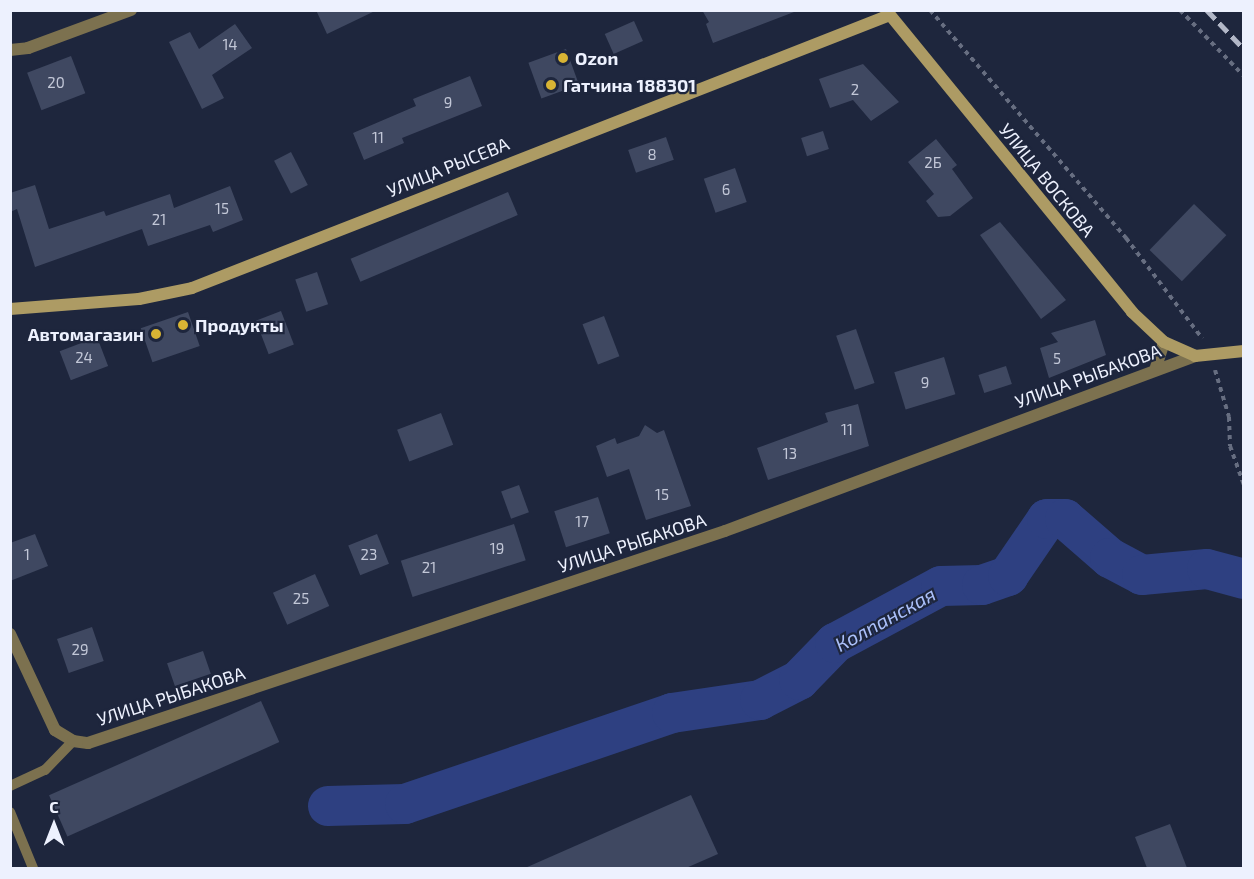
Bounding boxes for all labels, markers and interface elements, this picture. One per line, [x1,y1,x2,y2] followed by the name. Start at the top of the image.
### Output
[222,36,238,54] house number: 14
[575,47,618,69] place label: Ozon
[556,51,570,65] marker: Ozon
[47,74,65,92] house number: 20
[563,74,696,96] place label: Гатчина 188301
[544,78,558,92] marker: Гатчина 188301
[851,81,859,99] house number: 2
[444,94,452,112] house number: 9
[995,119,1099,241] street label: УЛИЦА ВОСКОВА
[372,129,384,147] house number: 11
[384,133,512,201] street label: УЛИЦА РЫСЕВА
[647,146,657,164] house number: 8
[924,154,942,172] house number: 2Б
[722,181,730,199] house number: 6
[215,200,229,218] house number: 15
[152,211,166,229] house number: 21
[195,314,283,336] place label: Продукты
[176,318,190,332] marker: Продукты
[28,323,144,345] place label: Автомагазин
[149,327,163,341] marker: Автомагазин
[1012,340,1164,412] street label: УЛИЦА РЫБАКОВА
[75,349,93,367] house number: 24
[1053,350,1061,368] house number: 5
[921,374,929,392] house number: 9
[841,421,853,439] house number: 11
[783,445,797,463] house number: 13
[655,486,669,504] house number: 15
[555,509,709,577] street label: УЛИЦА РЫБАКОВА
[575,513,589,531] house number: 17
[490,540,504,558] house number: 19
[24,546,30,564] house number: 1
[361,546,377,564] house number: 23
[422,559,436,577] house number: 21
[830,581,940,657] water label: Колпанская
[293,590,309,608] house number: 25
[71,641,89,659] house number: 29
[94,662,248,730] street label: УЛИЦА РЫБАКОВА
[24,795,84,855] north arrow
[49,797,59,816] text: С

